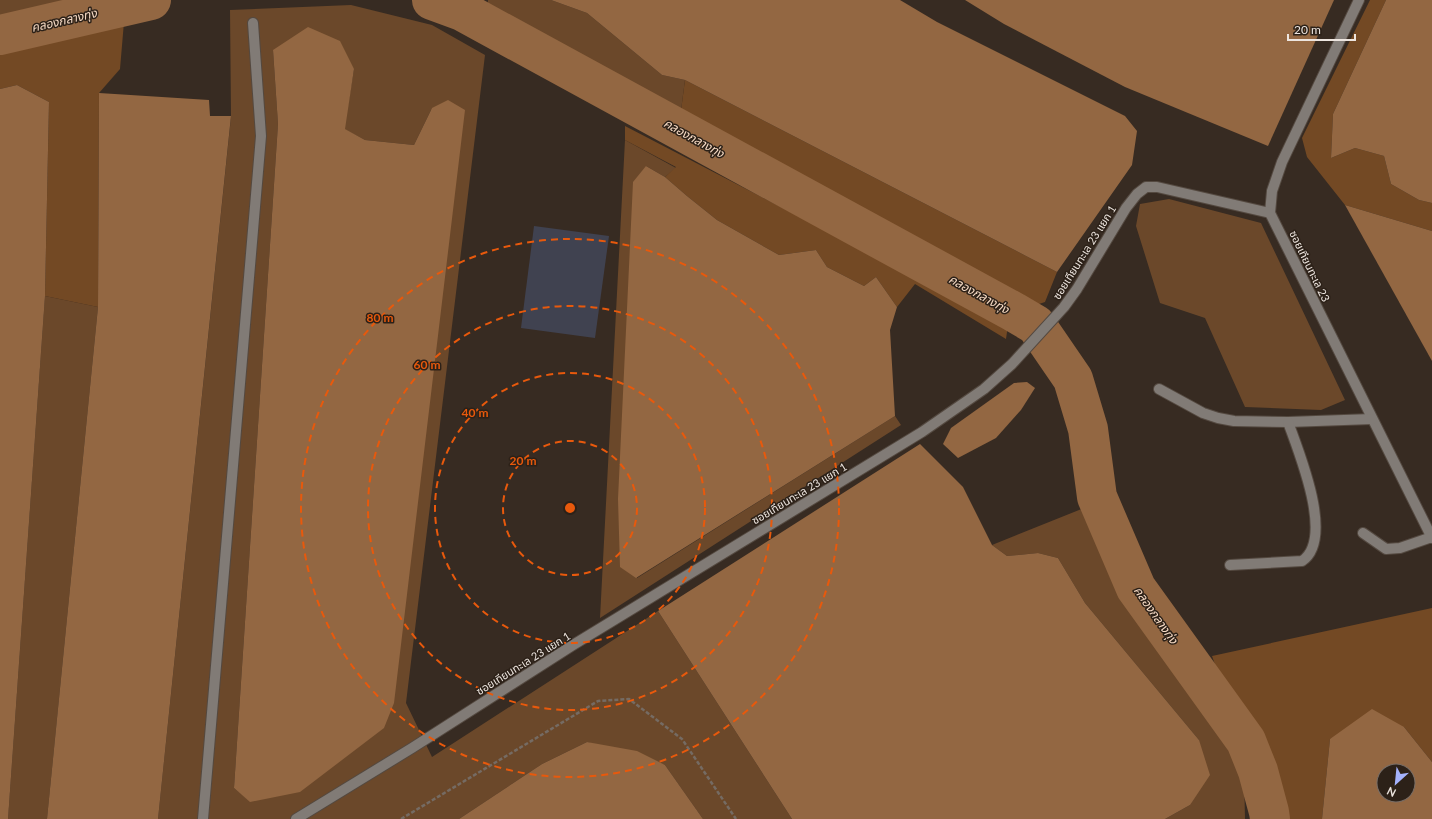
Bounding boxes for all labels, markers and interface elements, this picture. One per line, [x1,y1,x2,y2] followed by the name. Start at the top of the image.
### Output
[30,5,99,36] water label: คลองกลางทุ่ง
[1288,16,1355,42] scale bar
[1294,22,1321,37] text: 20 m
[661,115,727,162] water label: คลองกลางทุ่ง
[1050,202,1118,302] street label: ซอยเทียนทะเล 23 แยก 1
[1287,228,1333,304] street label: ซอยเทียนทะเล 23
[946,271,1012,318] water label: คลองกลางทุ่ง
[367,310,393,325] text: 80 m
[414,357,440,372] text: 60 m
[462,405,488,420] text: 40 m
[510,453,536,468] text: 20 m
[749,459,849,527] street label: ซอยเทียนทะเล 23 แยก 1
[563,501,577,515] centre of rings
[1130,583,1182,648] water label: คลองกลางทุ่ง
[473,629,573,697] street label: ซอยเทียนทะเล 23 แยก 1
[1376,763,1416,803] north arrow
[1385,785,1398,800] text: N

